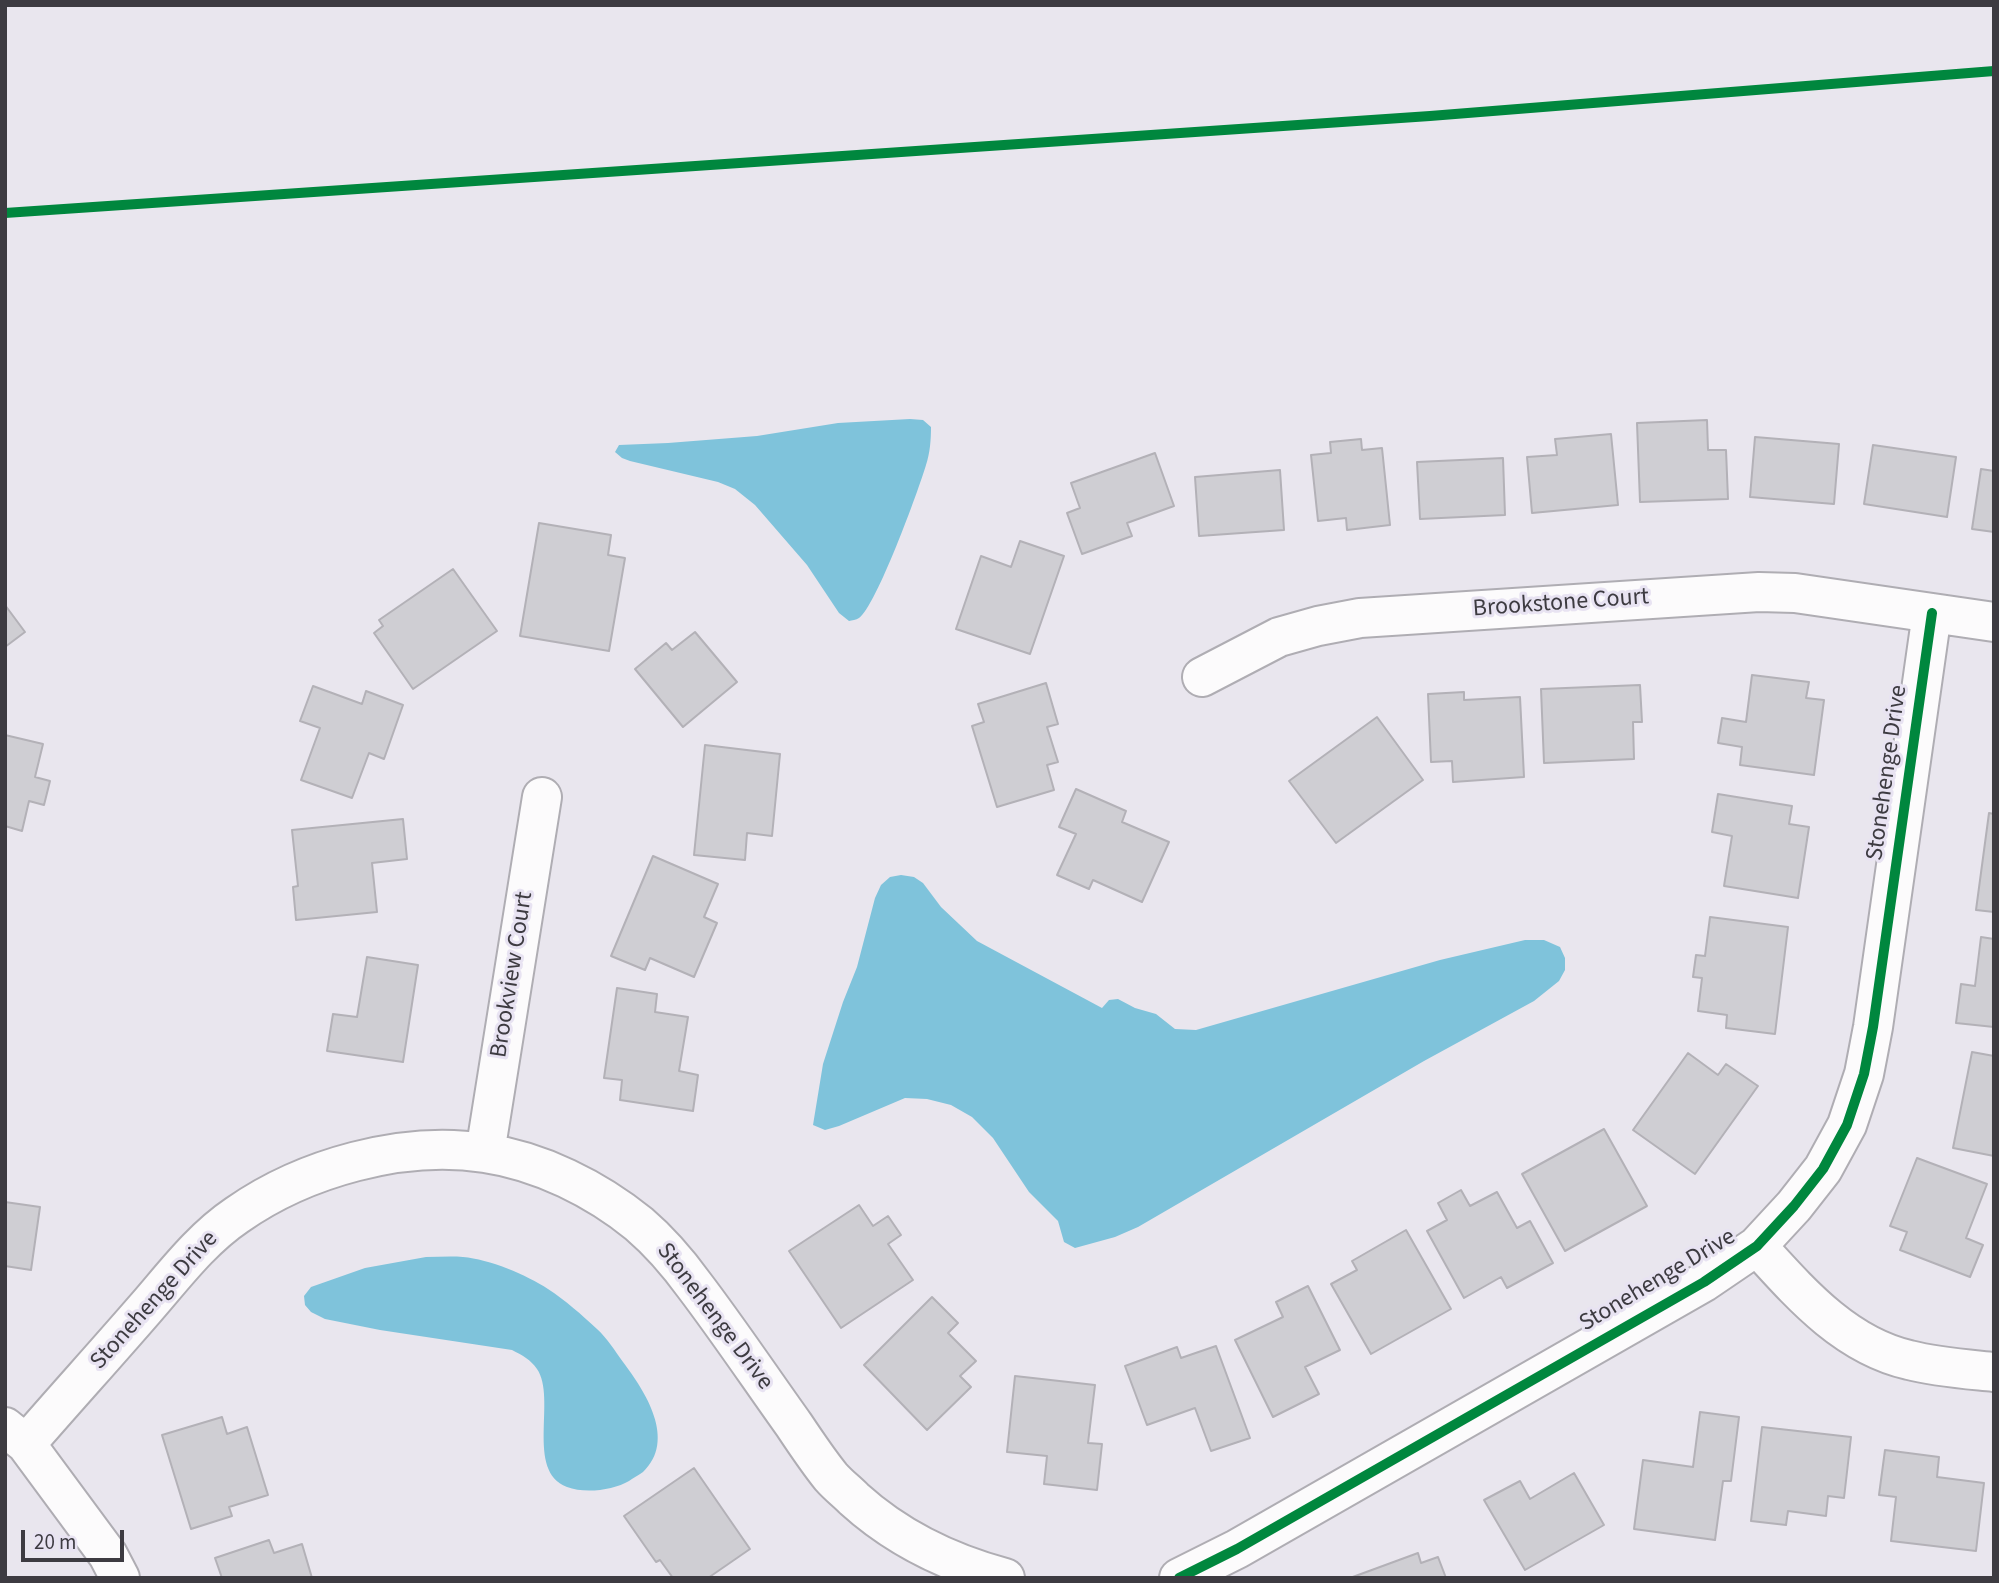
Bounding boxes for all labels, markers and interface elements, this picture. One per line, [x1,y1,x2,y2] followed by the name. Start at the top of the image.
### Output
[1472,583,1650,625] street label: Brookstone Court
[1861,684,1915,862] street label: Stonehenge Drive
[486,890,540,1060] street label: Brookview Court
[1575,1223,1741,1339] street label: Stonehenge Drive
[85,1226,225,1376] street label: Stonehenge Drive
[649,1238,779,1396] street label: Stonehenge Drive
[24,1516,128,1560] scale bar
[34,1527,76,1557] text: 20 m

